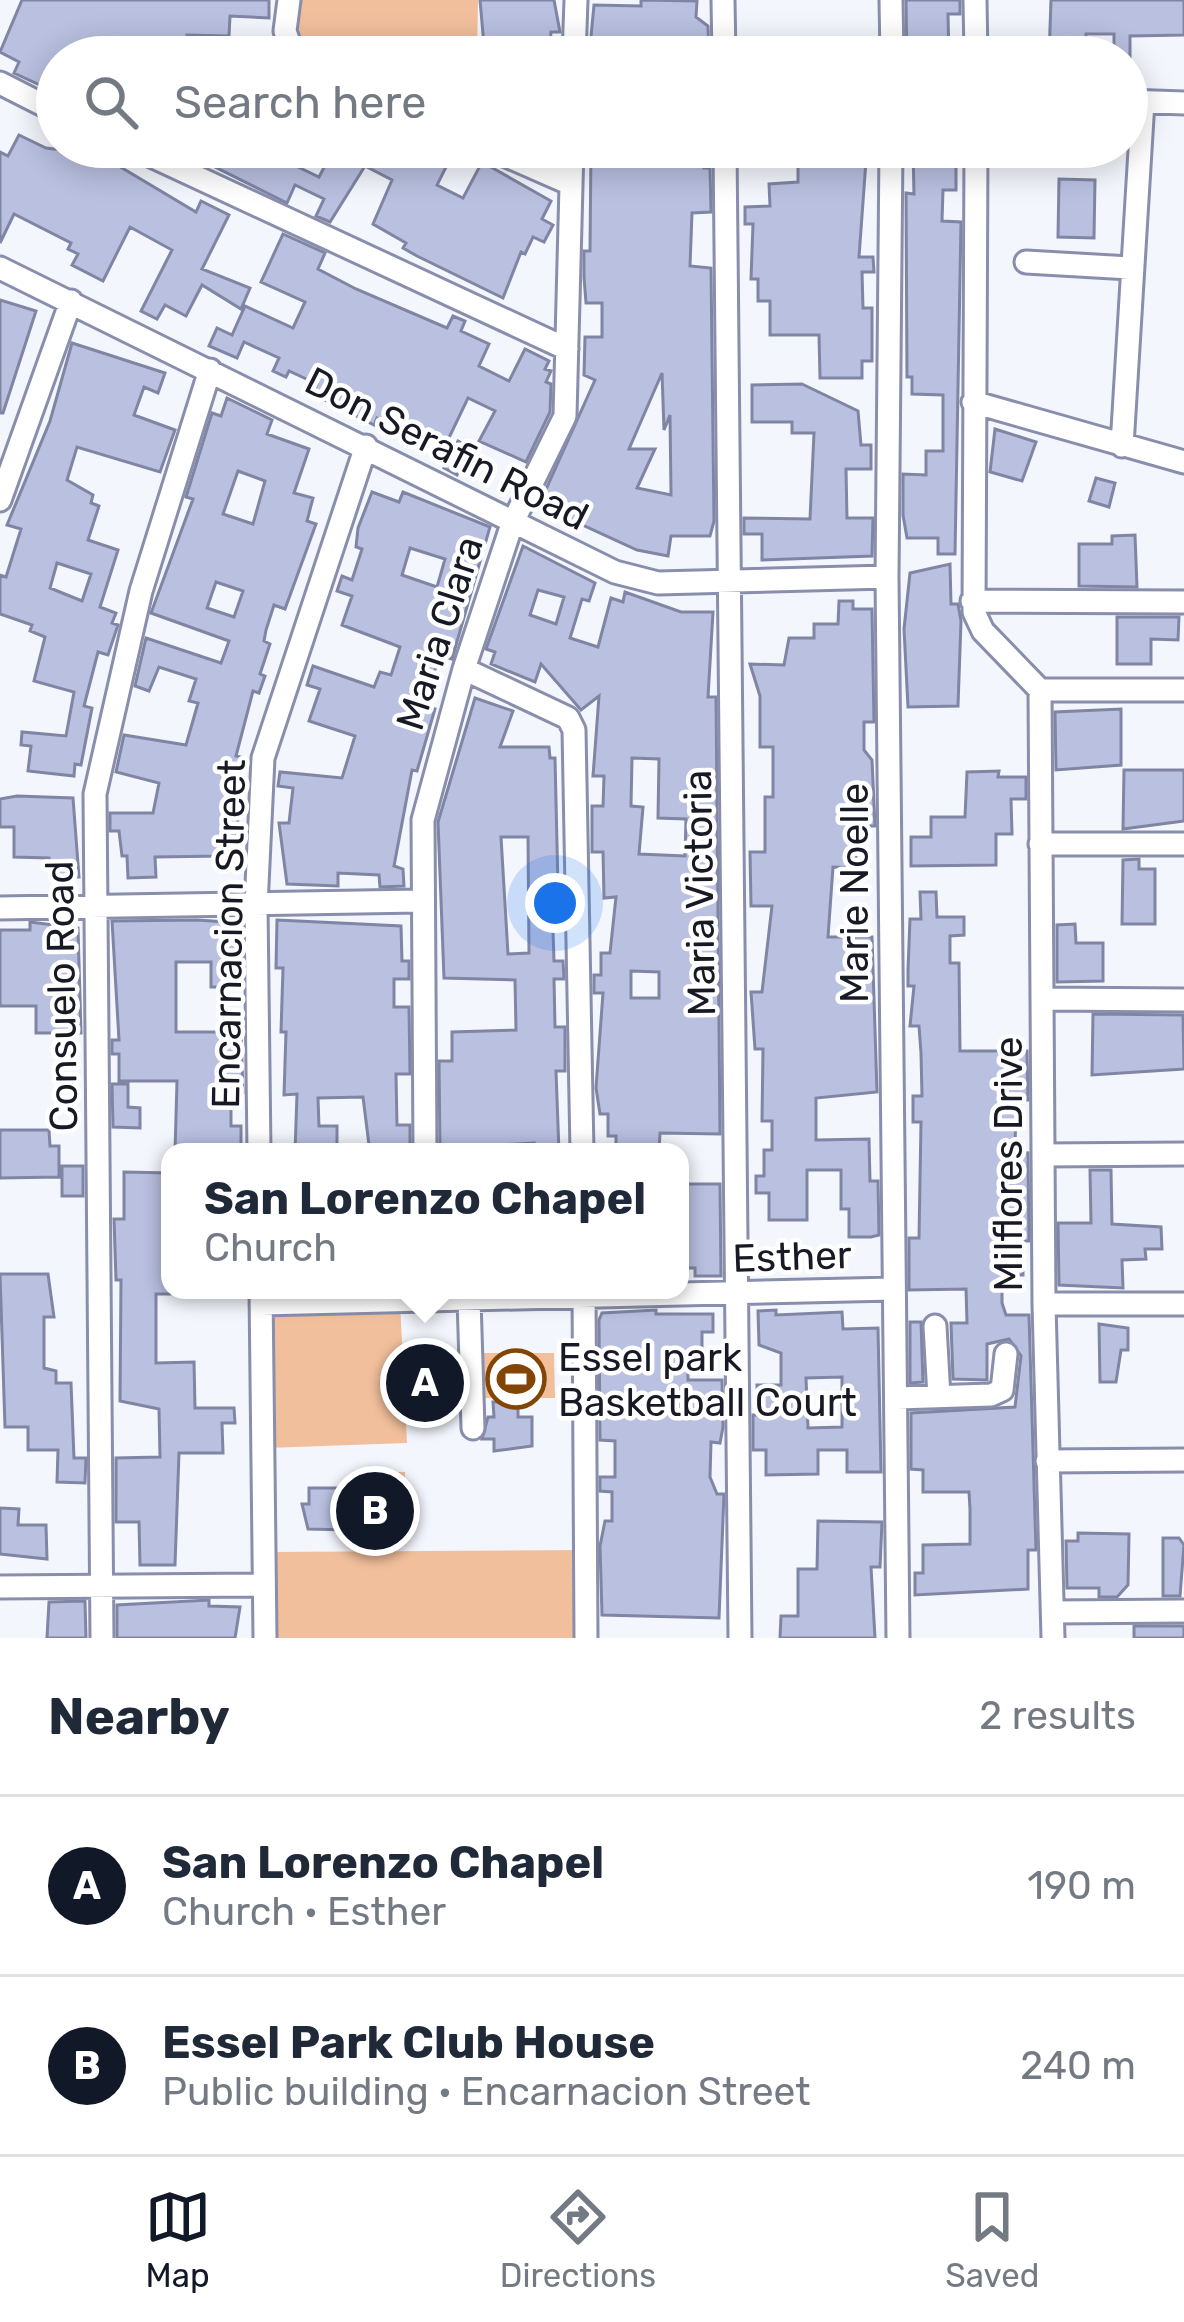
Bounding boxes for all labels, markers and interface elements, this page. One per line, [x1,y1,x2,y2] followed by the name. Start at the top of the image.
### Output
[36,36,1148,168] search box
[78,69,144,135] icon: search
[174,76,426,129] text: Search here
[297,358,596,540] street label: Don Serafin Road
[387,531,493,736] street label: Maria Clara
[203,759,255,1109] street label: Encarnacion Street
[675,769,725,1017] street label: Maria Victoria
[832,783,878,1003] street label: Marie Noelle
[37,860,87,1132] street label: Consuelo Road
[525,873,585,933] your location
[986,1036,1032,1292] street label: Milflores Drive
[161,1143,689,1299] popup
[204,1172,646,1225] text: San Lorenzo Chapel
[204,1225,337,1271] text: Church
[732,1232,853,1282] street label: Esther
[558,1335,857,1426] place label: Essel park Basketball Court
[386,1338,464,1428] pin: A
[485,1348,547,1410] sports icon: Essel park Basketball Court
[336,1466,414,1556] pin: B
[48,1686,230,1747] text: Nearby
[979,1693,1136,1739] text: 2 results
[162,1836,604,1889] text: San Lorenzo Chapel
[73,1863,101,1909] text: A
[1027,1863,1136,1909] text: 190 m
[162,1889,446,1935] text: Church · Esther
[162,2016,655,2069] text: Essel Park Club House
[73,2043,101,2089] text: B
[1020,2043,1136,2089] text: 240 m
[162,2069,810,2115] text: Public building · Encarnacion Street
[145,2184,211,2295] tab: Map
[500,2184,656,2295] tab: Directions
[945,2184,1039,2295] tab: Saved

